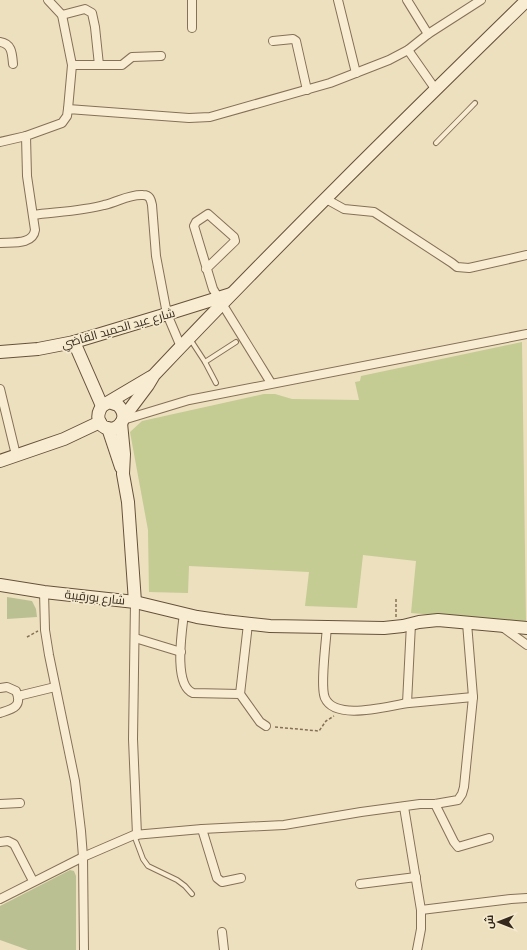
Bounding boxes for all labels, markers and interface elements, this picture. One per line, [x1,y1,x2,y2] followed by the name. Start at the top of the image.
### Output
[59,305,177,354] street label: شارع عبد الحميد القاضي
[64,586,126,609] street label: شارع بورقيبة
[479,902,519,942] north arrow
[482,915,496,929] text: ش

